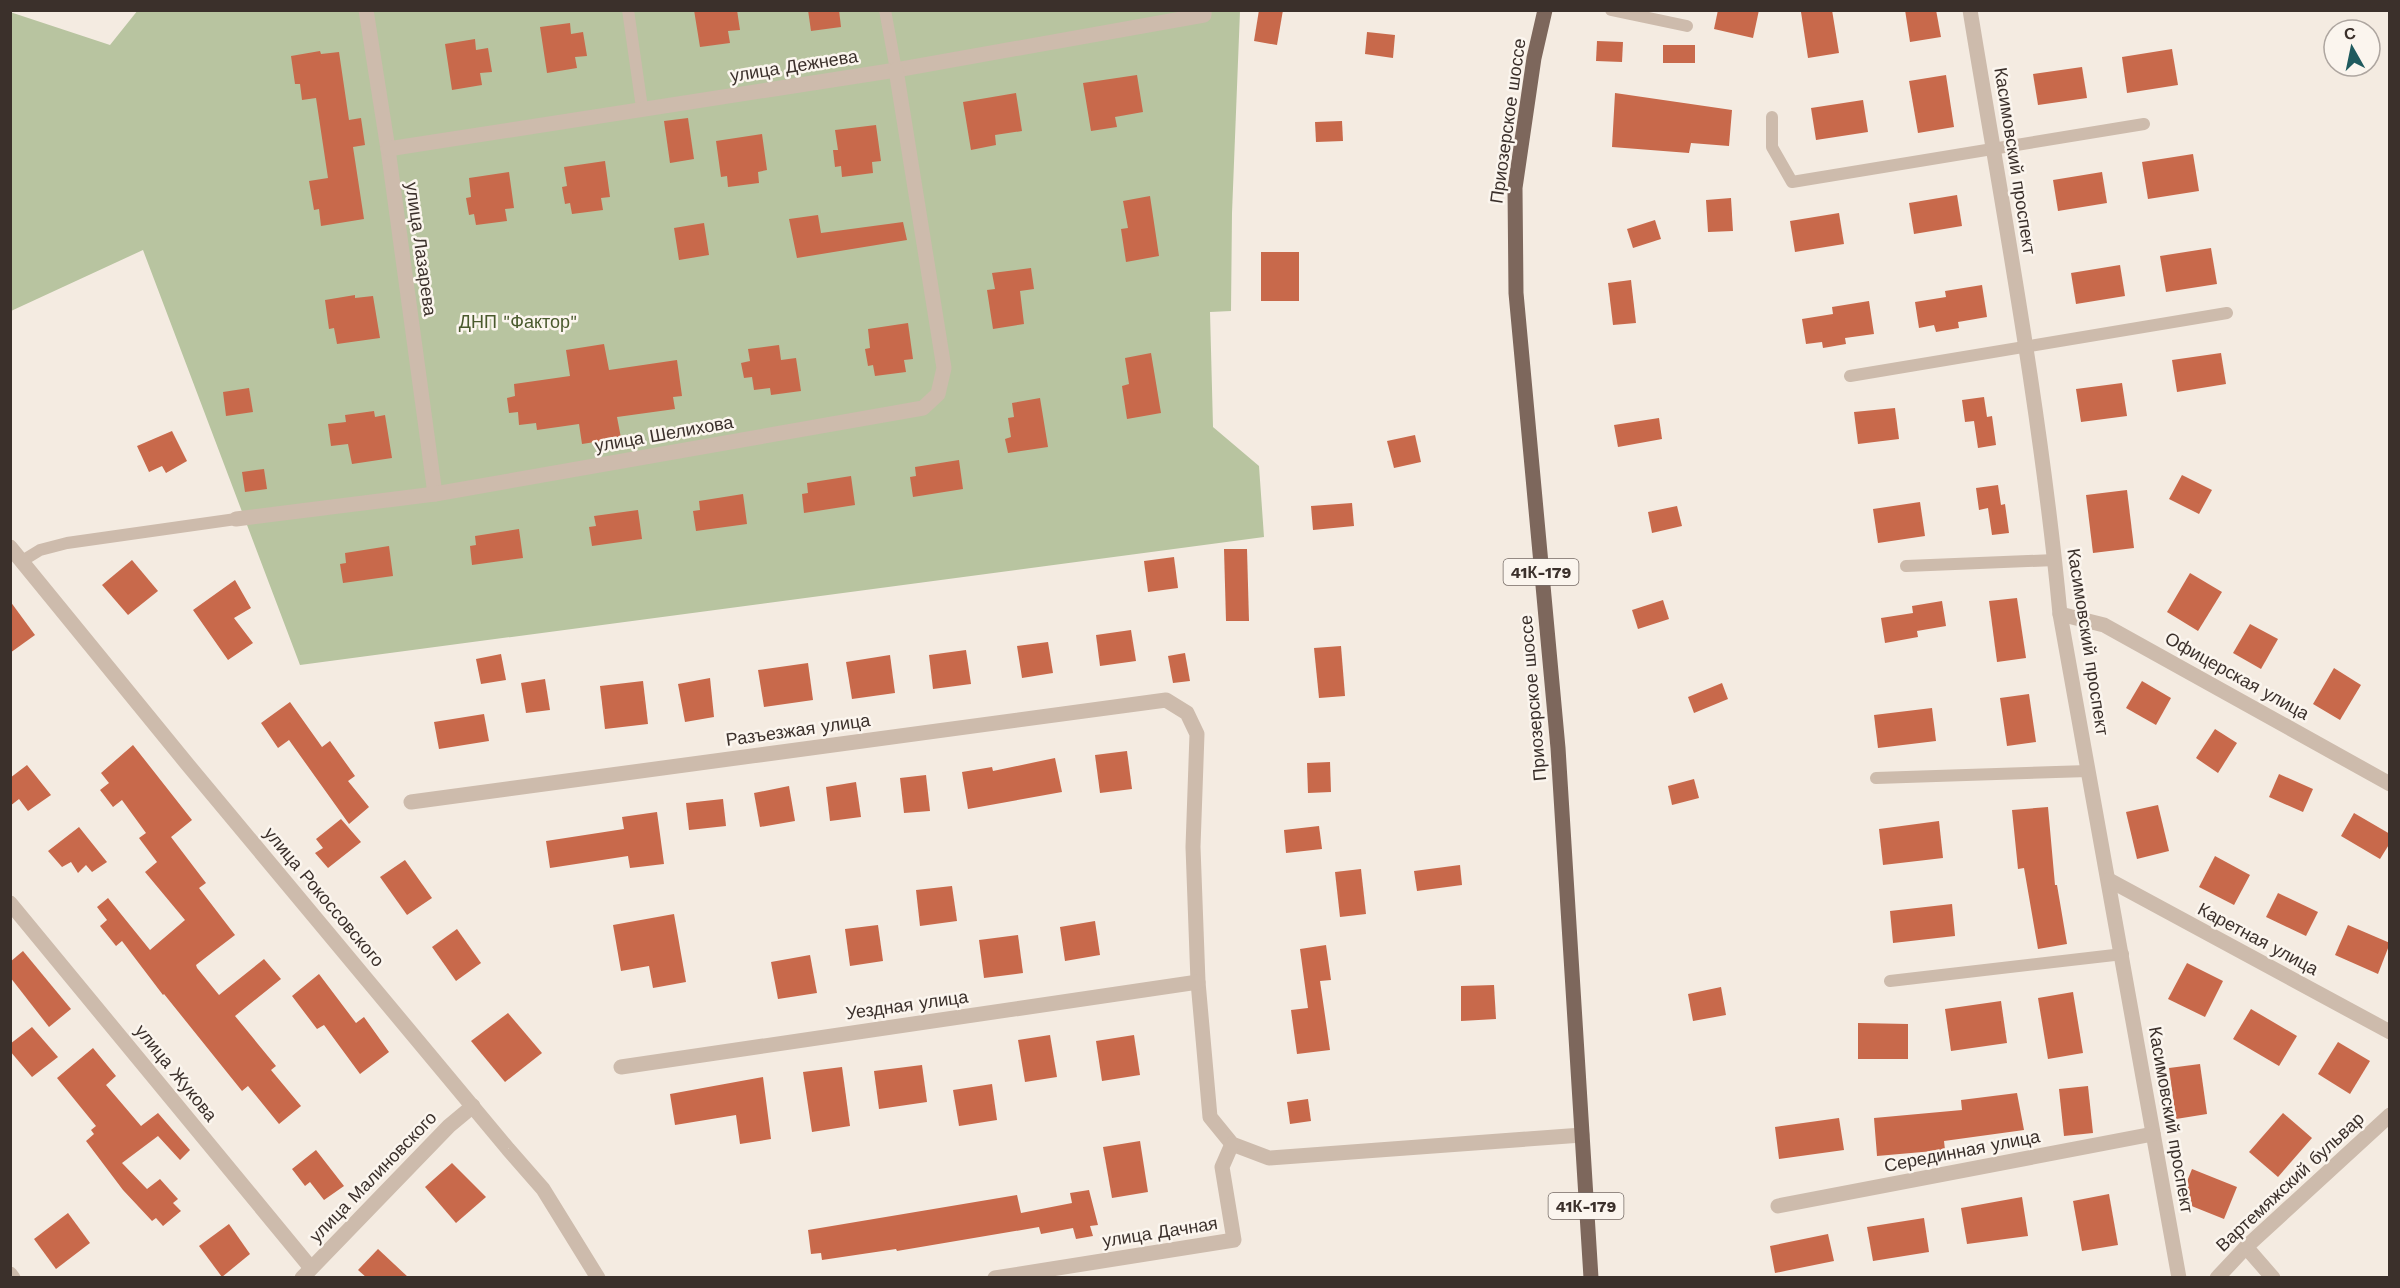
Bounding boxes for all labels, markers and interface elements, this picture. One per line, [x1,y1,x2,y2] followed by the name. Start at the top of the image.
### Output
[2322,18,2382,78] north arrow
[2343,23,2357,44] text: С
[1486,37,1529,205] street label: Приозерское шоссе
[729,45,860,86] street label: улица Дежнева
[1990,66,2041,256] street label: Касимовский проспект
[402,181,441,318] street label: улица Лазарева
[459,311,577,332] park label: ДНП "Фактор"
[593,411,736,456] street label: улица Шелихова
[2063,547,2114,737] street label: Касимовский проспект
[1504,559,1578,585] road number: 41К-179
[1515,614,1550,782] street label: Приозерское шоссе
[2161,627,2314,724] street label: Офицерская улица
[724,709,872,750] street label: Разъезжая улица
[260,823,389,971] street label: улица Рокоссовского
[2194,898,2323,980] street label: Каретная улица
[844,985,971,1023] street label: Уездная улица
[131,1020,222,1126] street label: улица Жукова
[2145,1025,2198,1215] street label: Касимовский проспект
[305,1107,441,1247] street label: улица Малиновского
[2211,1108,2368,1256] street label: Вартемяжский бульвар
[1882,1125,2043,1176] street label: Серединная улица
[1548,1193,1624,1219] road number: 41К-179
[1101,1212,1219,1251] street label: улица Дачная

